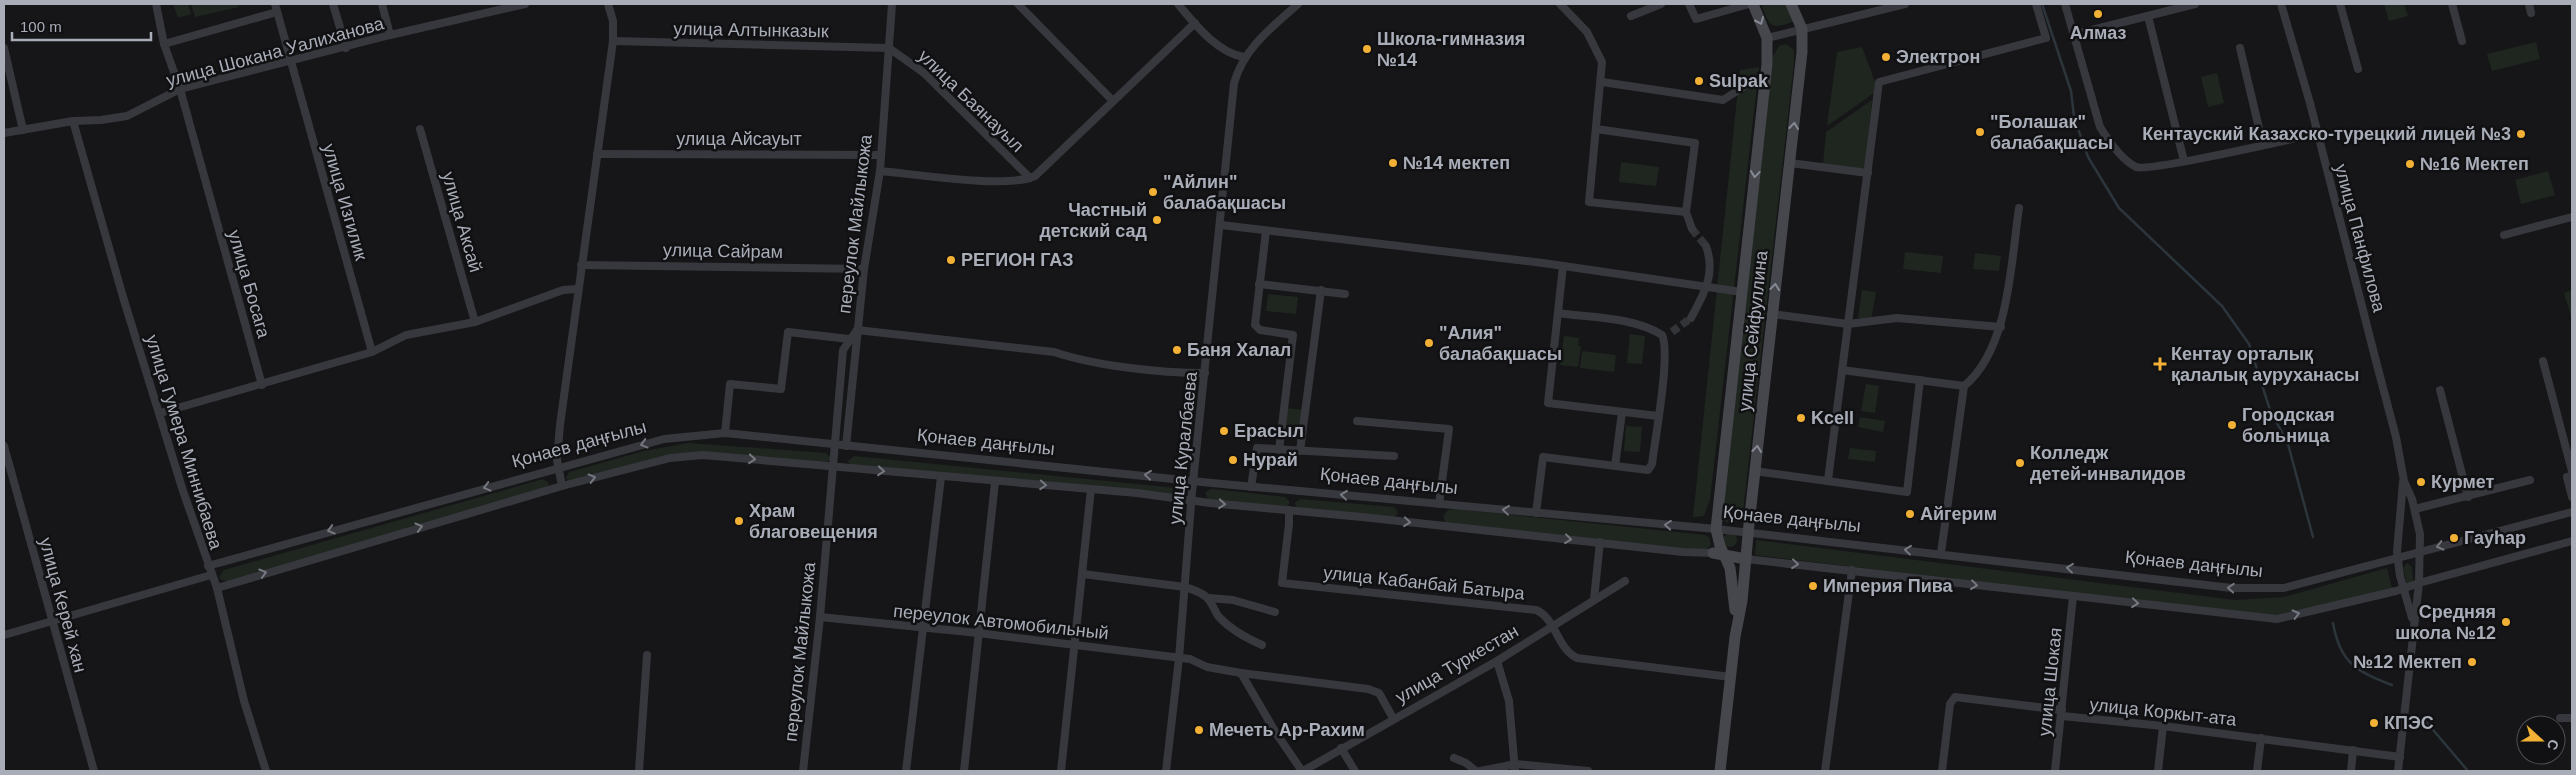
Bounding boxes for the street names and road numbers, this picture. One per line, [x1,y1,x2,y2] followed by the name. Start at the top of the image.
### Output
[164,13,387,91] street label: улица Шокана Уалиханова
[673,19,829,41] street label: улица Алтынказык
[914,46,1028,156] street label: улица Баянауыл
[676,129,802,149] street label: улица Айсауыт
[834,132,876,315] street label: переулок Майлыкожа
[319,141,371,263] street label: улица Изгилик
[2331,162,2390,315] street label: улица Панфилова
[438,169,486,275] street label: улица Аксай
[224,228,274,341] street label: улица Босага
[663,240,783,262] street label: улица Сайрам
[1735,249,1772,412] street label: улица Сейфуллина
[142,332,227,553] street label: улица Гумера Миннибаева
[1165,370,1201,525] street label: улица Куралбаева
[510,416,648,472] street label: Қонаев даңғылы
[916,425,1056,459] street label: Қонаев даңғылы
[1319,464,1459,498] street label: Қонаев даңғылы
[1722,502,1862,536] street label: Қонаев даңғылы
[35,535,91,675] street label: улица Керей хан
[2124,547,2264,581] street label: Қонаев даңғылы
[781,560,819,743] street label: переулок Майлыкожа
[1322,562,1527,604] street label: улица Кабанбай Батыра
[892,601,1110,643] street label: переулок Автомобильный
[1392,621,1522,707] street label: улица Туркестан
[2034,627,2066,737] street label: улица Шокая
[2088,694,2238,730] street label: улица Коркыт-ата

